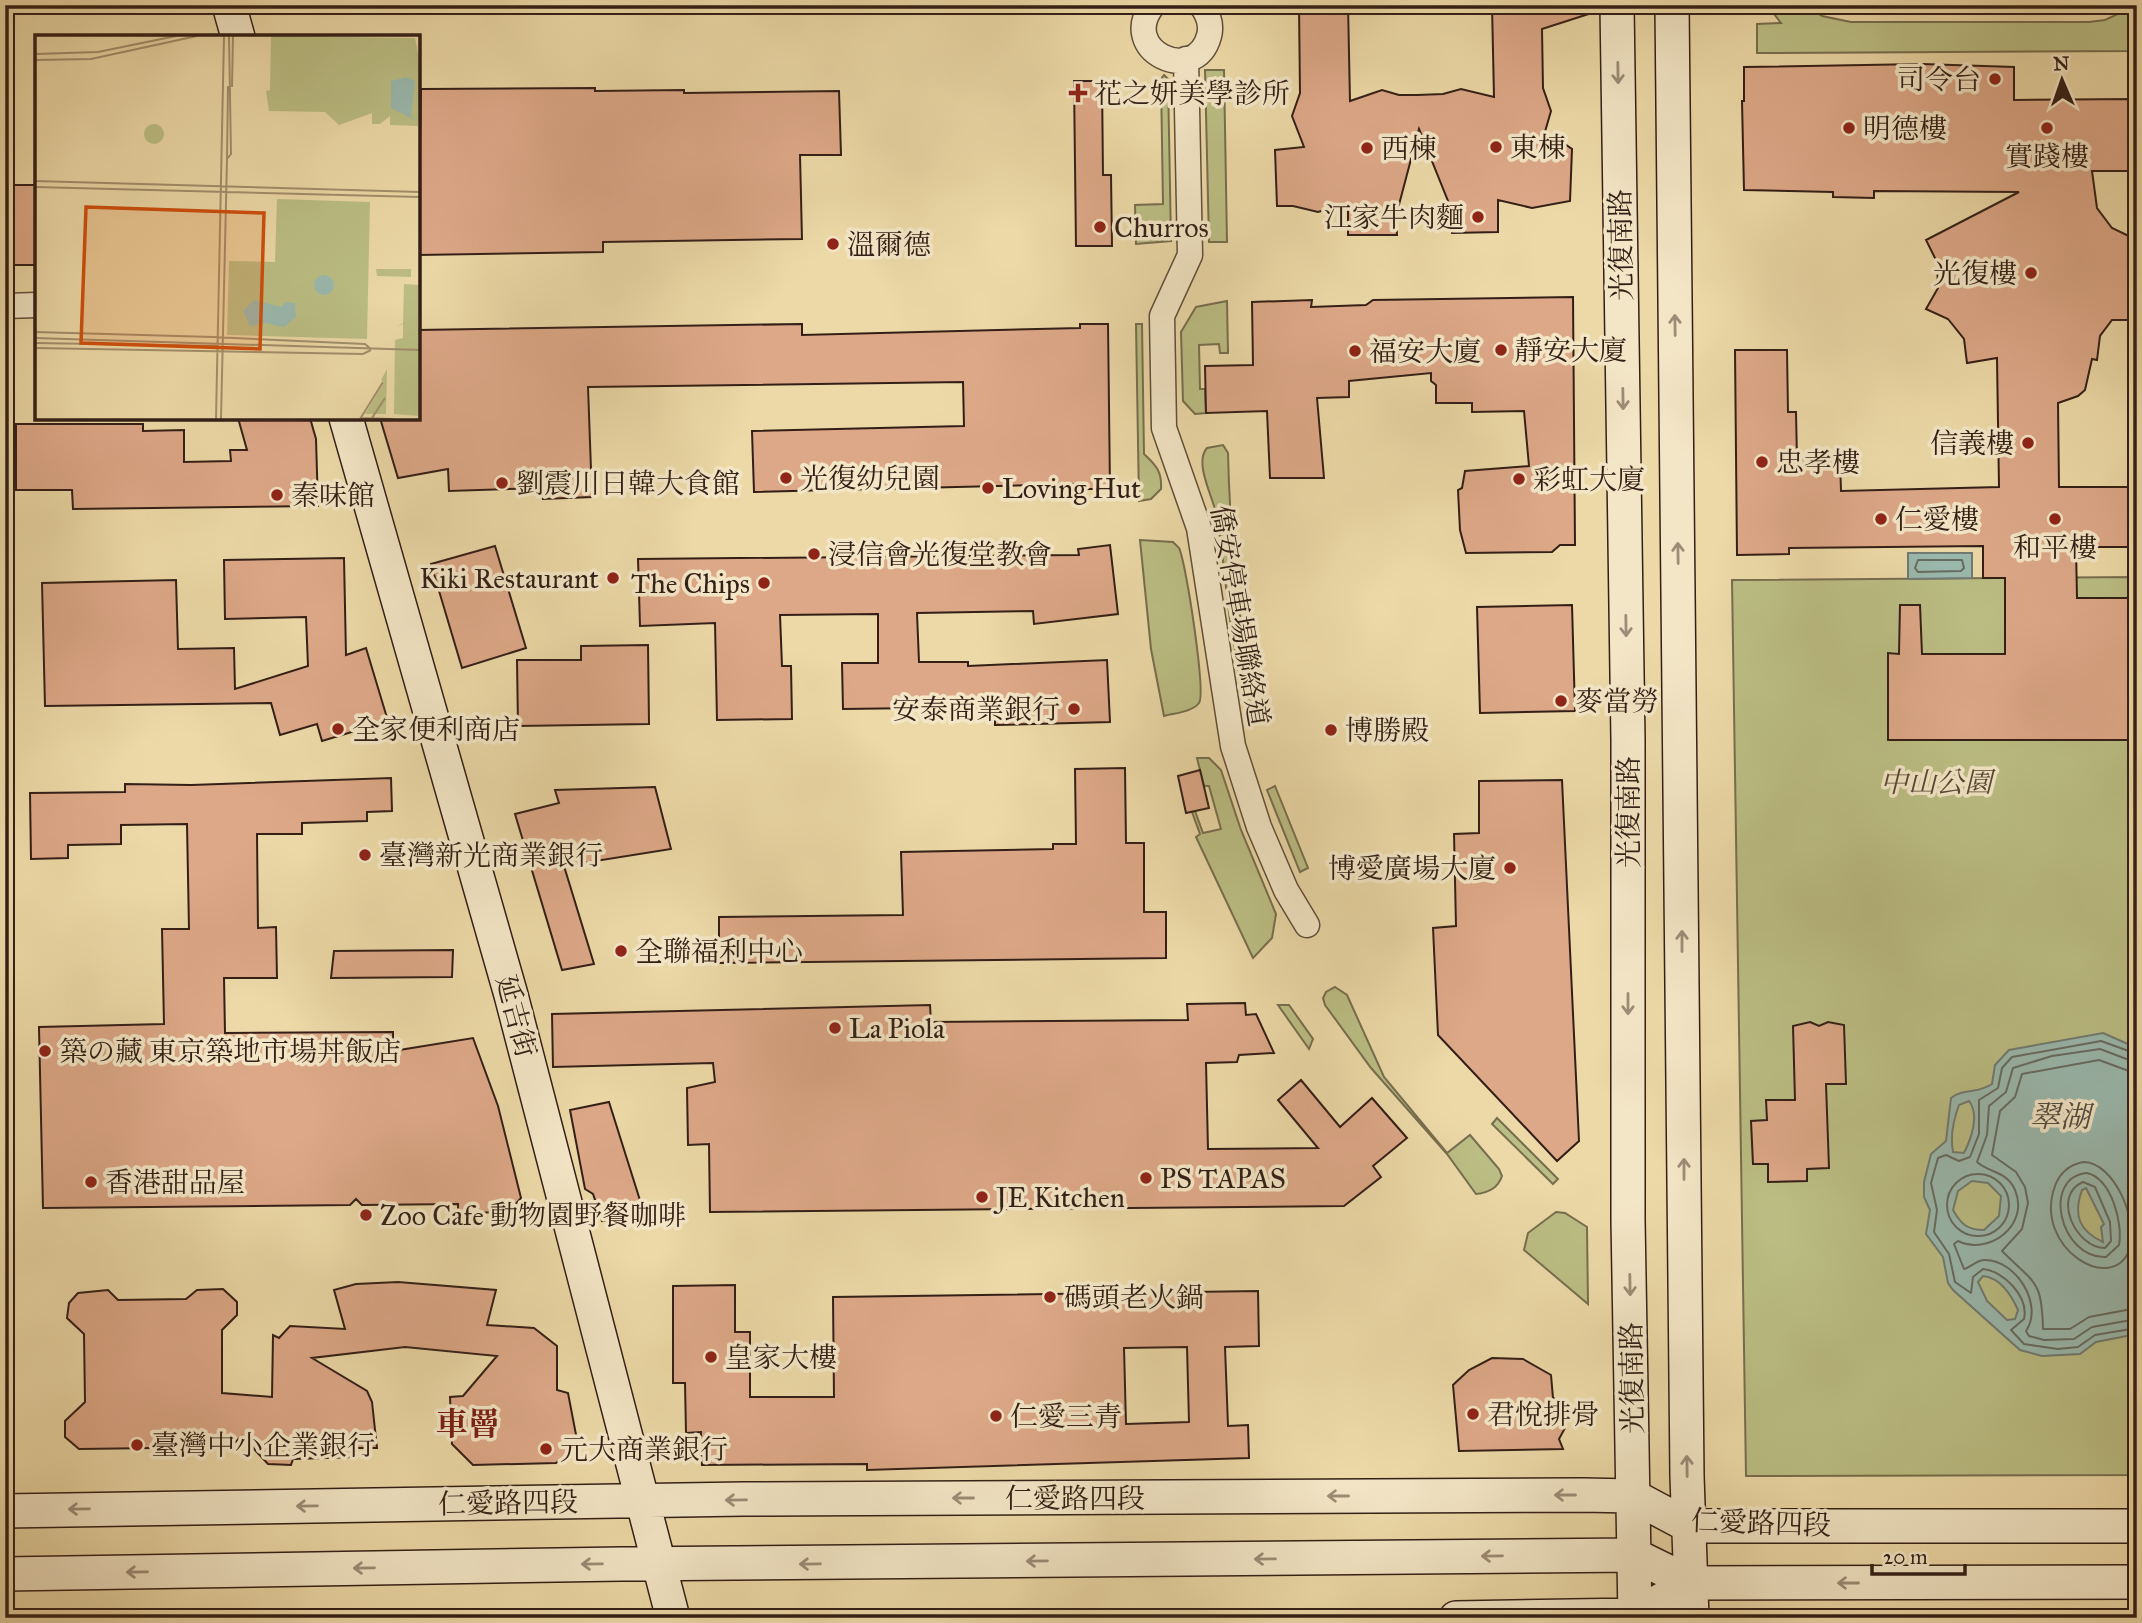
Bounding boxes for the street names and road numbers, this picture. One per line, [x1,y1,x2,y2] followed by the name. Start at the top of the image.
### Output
[1603,189,1639,301] street label: 光復南路
[1203,503,1277,729] street label: 僑安停車場聯絡道
[1611,756,1646,868] street label: 光復南路
[488,971,544,1061] street label: 延吉街
[1614,1322,1650,1434] street label: 光復南路
[1005,1481,1145,1516] street label: 仁愛路四段
[438,1484,578,1522] street label: 仁愛路四段
[1690,1503,1832,1543] street label: 仁愛路四段

